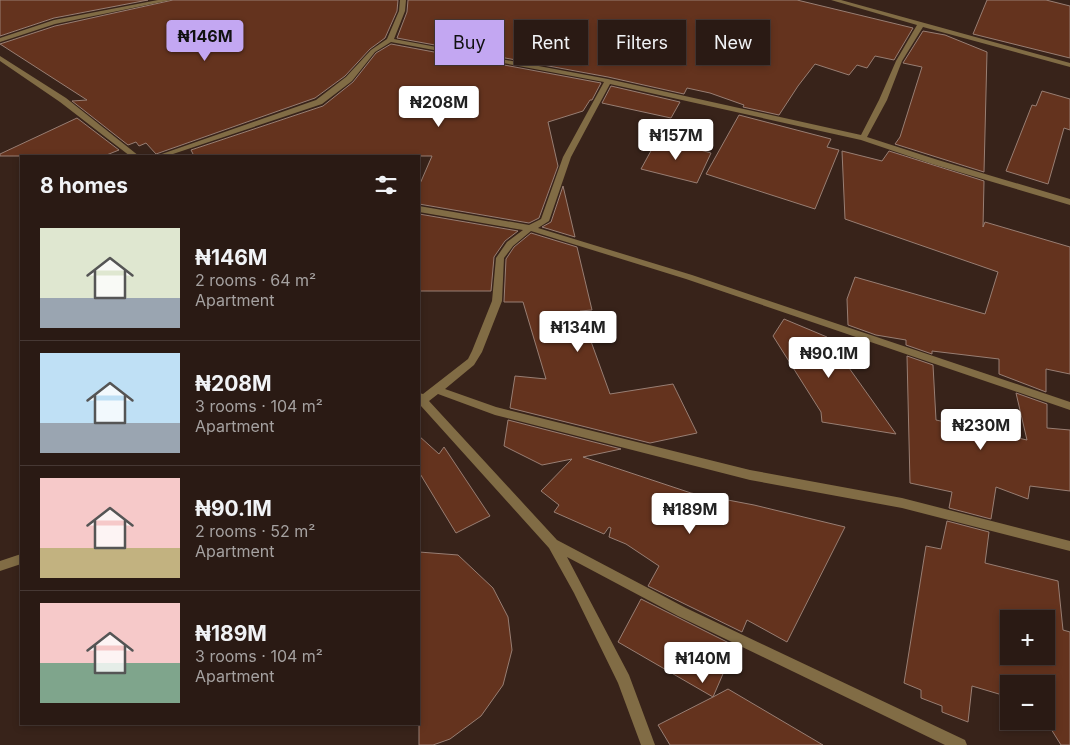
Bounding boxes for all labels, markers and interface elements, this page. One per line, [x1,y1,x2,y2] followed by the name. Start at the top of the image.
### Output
[170,20,240,62] pin: ₦146M
[435,20,504,65] chip: Buy
[514,20,588,65] chip: Rent
[598,20,686,65] chip: Filters
[696,20,770,65] chip: New
[177,26,233,46] text: ₦146M
[404,86,474,128] pin: ₦208M
[410,92,468,112] text: ₦208M
[641,119,711,161] pin: ₦157M
[649,125,703,145] text: ₦157M
[372,171,400,199] icon: filters
[40,173,128,198] text: 8 homes
[195,245,267,270] text: ₦146M
[80,248,140,308] icon: home
[195,270,316,290] text: 2 rooms · 64 m²
[195,290,275,310] text: Apartment
[543,310,613,353] pin: ₦134M
[550,317,606,337] text: ₦134M
[788,336,870,379] pin: ₦90.1M
[800,343,858,363] text: ₦90.1M
[195,371,272,396] text: ₦208M
[80,373,140,433] icon: home
[195,396,323,416] text: 3 rooms · 104 m²
[946,408,1016,451] pin: ₦230M
[952,415,1010,435] text: ₦230M
[195,416,275,436] text: Apartment
[655,492,725,535] pin: ₦189M
[195,496,272,521] text: ₦90.1M
[80,498,140,558] icon: home
[663,499,717,519] text: ₦189M
[195,521,315,541] text: 2 rooms · 52 m²
[195,541,275,561] text: Apartment
[1000,610,1055,730] map controls
[1000,610,1055,665] button: +
[195,621,267,646] text: ₦189M
[80,623,140,683] icon: home
[668,642,738,684] pin: ₦140M
[195,646,323,666] text: 3 rooms · 104 m²
[675,648,731,668] text: ₦140M
[195,666,275,686] text: Apartment
[1000,675,1055,730] button: −

